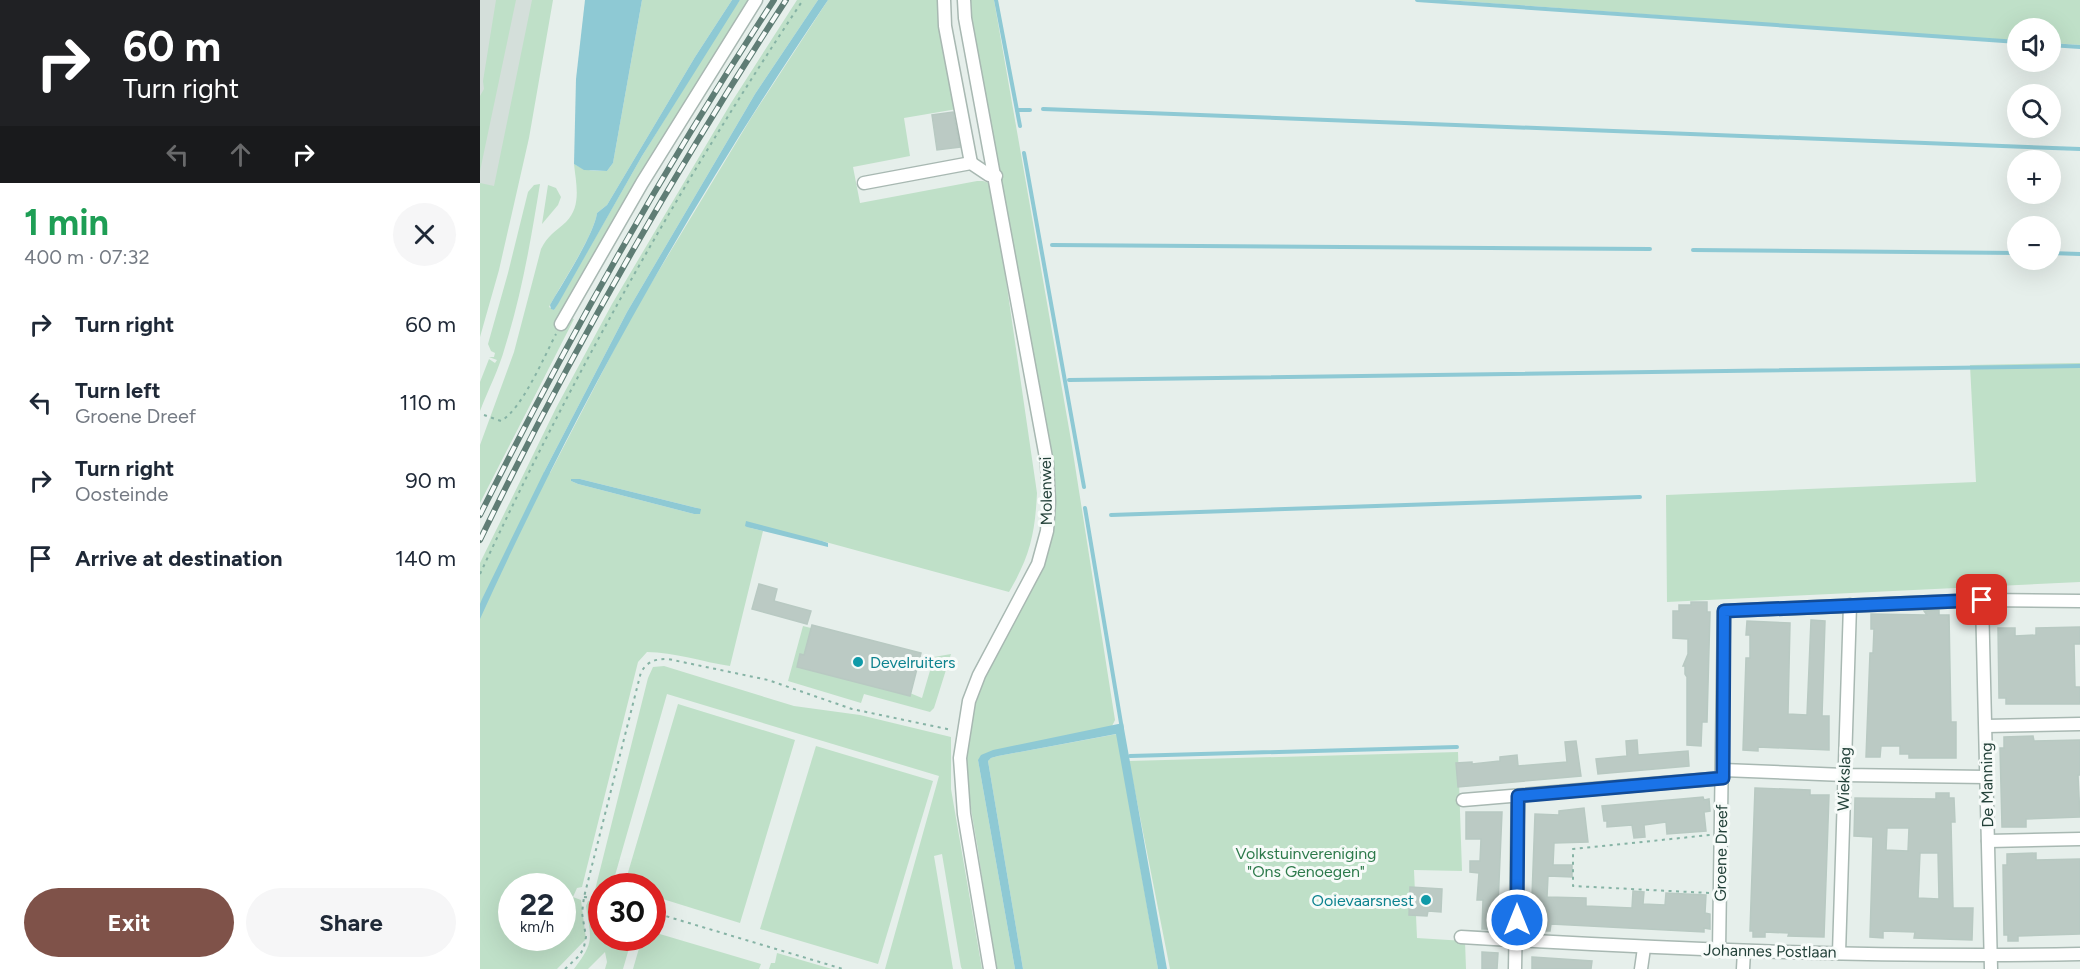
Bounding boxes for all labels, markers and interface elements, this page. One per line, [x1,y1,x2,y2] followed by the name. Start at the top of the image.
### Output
[2007,18,2061,270] map controls
[2007,18,2061,72] button: sound
[123,21,221,72] text: 60 m
[24,24,102,102] icon: right
[123,72,239,105] text: Turn right
[2007,84,2061,138] button: search
[161,138,194,171] icon: left
[224,138,257,171] icon: ahead
[287,138,320,171] icon: right
[2007,150,2061,204] button: +
[24,201,109,244] text: 1 min
[393,203,456,266] button: close
[2007,216,2061,270] button: −
[24,245,150,269] text: 400 m · 07:32
[24,308,57,341] icon: right
[75,311,174,338] text: Turn right
[405,311,456,338] text: 60 m
[75,377,161,404] text: Turn left
[24,386,57,419] icon: left
[400,389,456,416] text: 110 m
[75,404,196,428] text: Groene Dreef
[75,455,174,482] text: Turn right
[1036,456,1056,526] street label: Molenwei
[24,464,57,497] icon: right
[405,467,456,494] text: 90 m
[75,482,168,506] text: Oosteinde
[24,542,57,575] icon: arrive
[75,545,283,572] text: Arrive at destination
[395,545,456,572] text: 140 m
[1956,574,2007,625] pin
[1965,583,1998,616] icon: arrive
[870,653,956,672] place label: Develruiters
[851,655,865,669] marker: Develruiters
[1977,742,1997,828] street label: De Manning
[1833,747,1855,811] street label: Wiekslag
[1711,804,1731,902] street label: Groene Dreef
[1235,844,1377,881] park label: Volkstuinvereniging "Ons Genoegen"
[588,873,666,951] speed limit sign: 30
[520,886,554,923] text: 22
[24,888,234,957] button: Exit
[246,888,456,957] button: Share
[1485,888,1549,952] position arrow
[1312,891,1414,910] place label: Ooievaarsnest
[1419,893,1433,907] marker: Ooievaarsnest
[520,918,554,936] text: km/h
[1703,940,1837,962] street label: Johannes Postlaan

